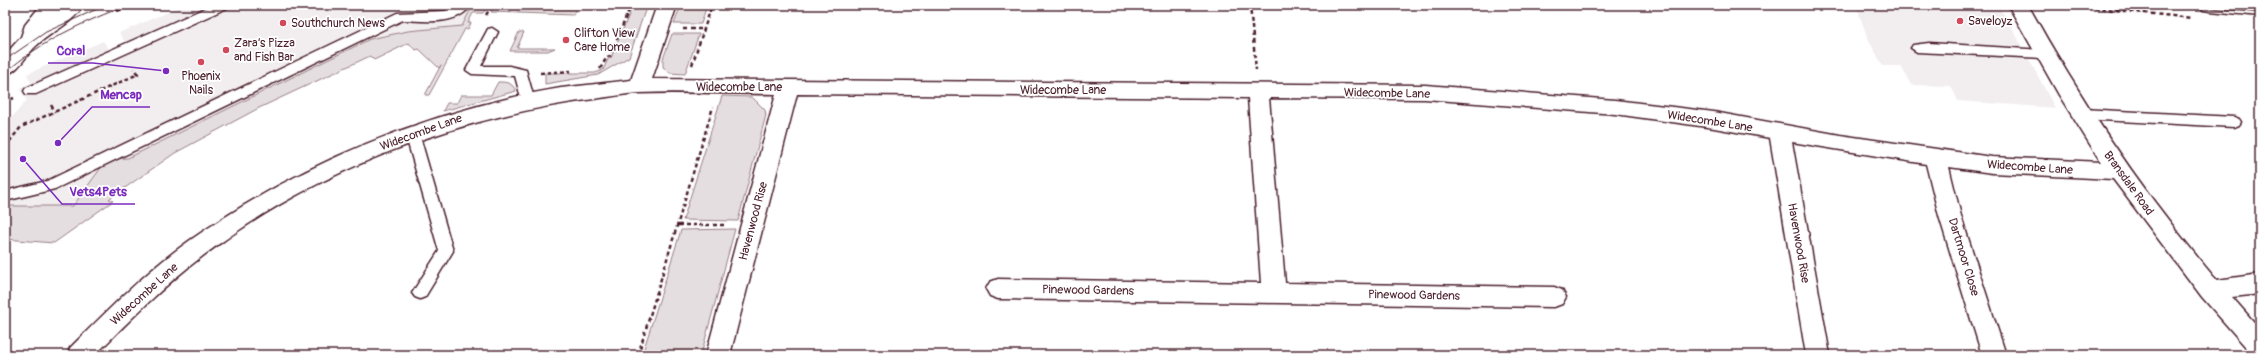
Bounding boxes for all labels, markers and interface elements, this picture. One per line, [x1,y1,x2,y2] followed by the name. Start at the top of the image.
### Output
[1968,14,2013,29] place label: Saveloyz
[291,16,385,31] place label: Southchurch News
[1955,16,1965,26] marker: Saveloyz
[278,18,288,28] marker: Southchurch News
[574,26,635,55] place label: Clifton View Care Home
[561,35,571,45] marker: Clifton View Care Home
[234,36,295,65] place label: Zara’s Pizza and Fish Bar
[48,38,93,63] callout: Coral
[57,43,85,59] text: Coral
[221,45,231,55] marker: Zara’s Pizza and Fish Bar
[196,57,206,67] marker: Phoenix Nails
[181,69,221,98] place label: Phoenix Nails
[696,80,782,95] street label: Widecombe Lane
[92,82,150,107] callout: Mencap
[1020,83,1106,98] street label: Widecombe Lane
[1344,85,1430,102] street label: Widecombe Lane
[100,87,142,103] text: Mencap
[1666,107,1754,136] street label: Widecombe Lane
[378,111,464,154] street label: Widecombe Lane
[2100,148,2157,218] street label: Bransdale Road
[1986,157,2074,178] street label: Widecombe Lane
[62,179,135,204] callout: Vets4Pets
[736,180,771,262] street label: Havenwood Rise
[69,184,127,200] text: Vets4Pets
[1784,202,1813,284] street label: Havenwood Rise
[1945,216,1983,298] street label: Dartmoor Close
[107,260,181,329] street label: Widecombe Lane
[1042,282,1135,299] street label: Pinewood Gardens
[1368,287,1461,304] street label: Pinewood Gardens

